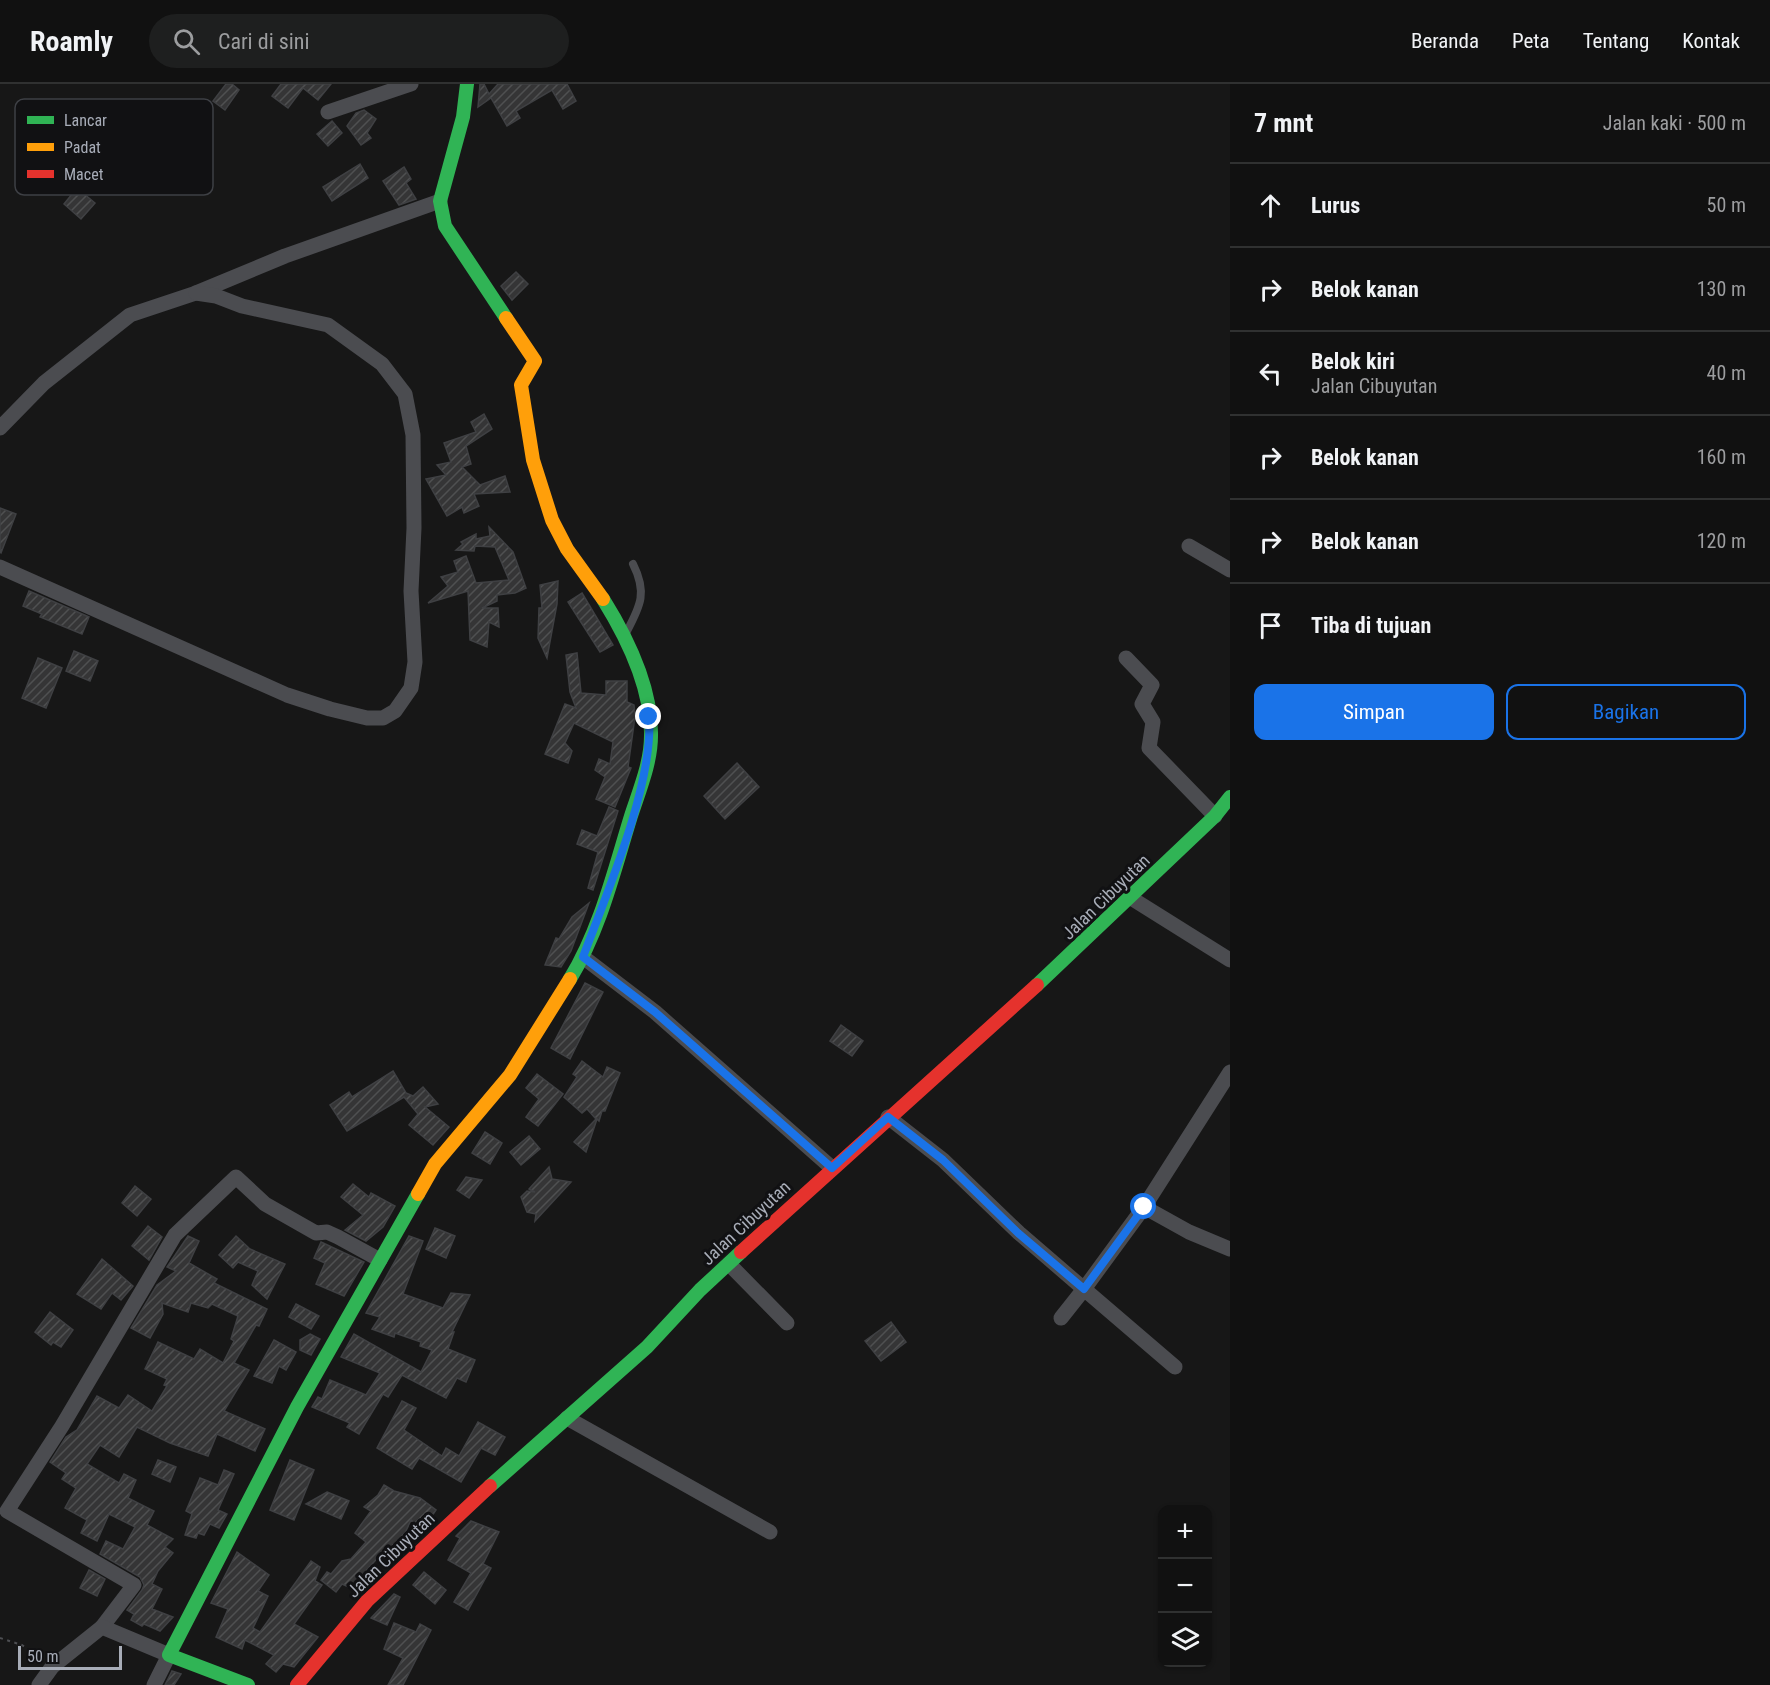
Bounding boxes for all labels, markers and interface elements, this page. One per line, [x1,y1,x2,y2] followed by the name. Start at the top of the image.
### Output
[149,14,569,68] search box
[30,25,113,58] text: Roamly
[170,25,203,58] icon: search
[218,29,310,54] text: Cari di sini
[1411,29,1479,53] text: Beranda
[1512,29,1550,53] text: Peta
[1583,29,1649,53] text: Tentang
[1682,29,1740,53] text: Kontak
[15,99,213,195] legend
[1254,108,1313,138] text: 7 mnt
[64,111,107,130] text: Lancar
[1603,111,1746,135] text: Jalan kaki · 500 m
[64,138,101,157] text: Padat
[64,165,104,184] text: Macet
[1254,189,1287,222] icon: ahead
[1311,193,1360,218] text: Lurus
[1707,193,1746,217] text: 50 m
[1254,273,1287,306] icon: right
[1311,277,1419,302] text: Belok kanan
[1697,277,1746,301] text: 130 m
[1311,349,1395,374] text: Belok kiri
[1254,357,1287,390] icon: left
[1707,361,1746,385] text: 40 m
[1311,374,1437,398] text: Jalan Cibuyutan
[1254,441,1287,474] icon: right
[1311,445,1419,470] text: Belok kanan
[1697,445,1746,469] text: 160 m
[1254,525,1287,558] icon: right
[1311,529,1419,554] text: Belok kanan
[1697,529,1746,553] text: 120 m
[1254,609,1287,642] icon: arrive
[1311,613,1431,638] text: Tiba di tujuan
[1254,684,1494,740] button: Simpan
[1506,684,1746,740] button: Bagikan
[635,703,661,729] route end
[1057,850,1154,944] street label: Jalan Cibuyutan
[697,1176,794,1269] street label: Jalan Cibuyutan
[1130,1193,1156,1219] route start
[1158,1505,1212,1667] map controls
[1158,1505,1212,1559] button: +
[342,1508,439,1602] street label: Jalan Cibuyutan
[1158,1559,1212,1613] button: −
[1158,1613,1212,1667] button: layers
[18,1643,122,1670] scale bar
[27,1647,59,1666] text: 50 m

